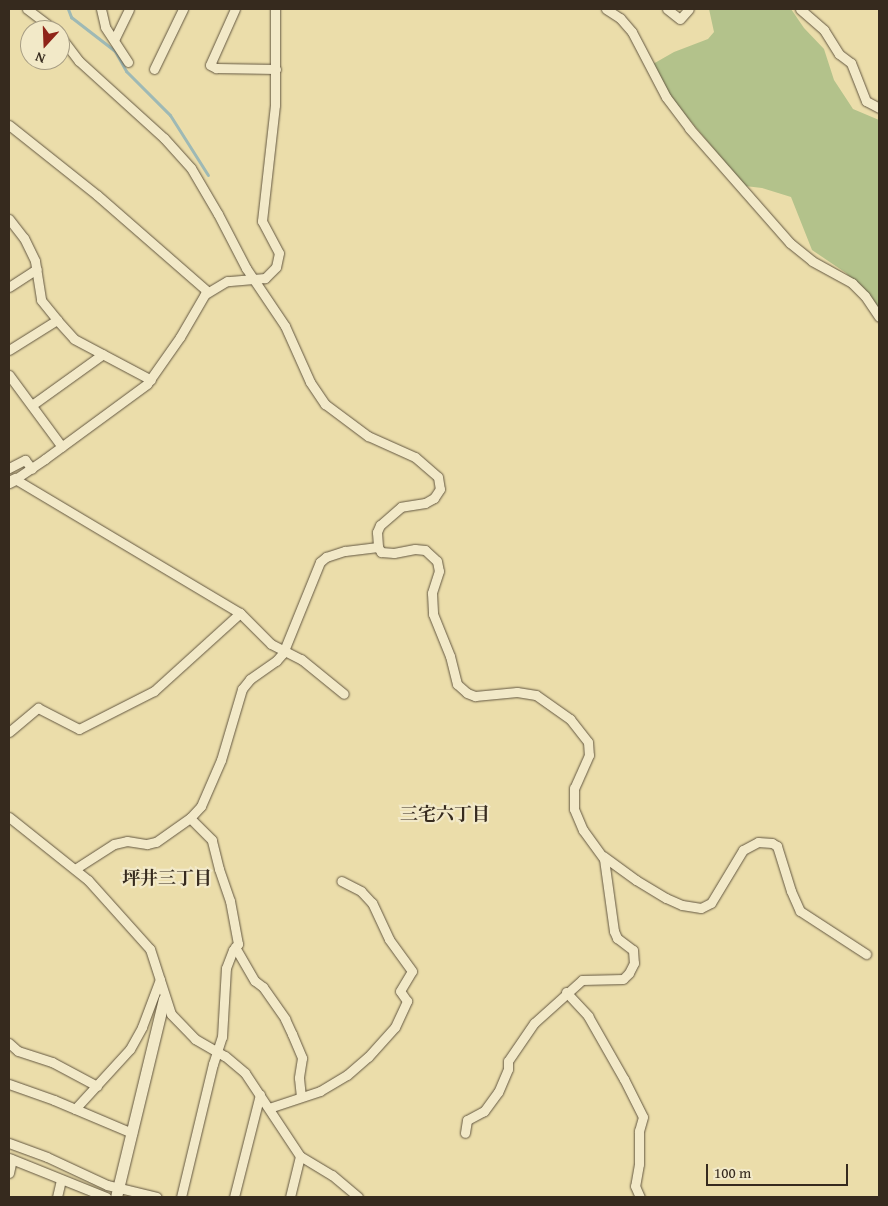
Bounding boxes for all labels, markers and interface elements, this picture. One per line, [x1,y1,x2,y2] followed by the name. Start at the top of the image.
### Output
[20,20,70,70] north arrow
[32,47,48,69] text: N
[400,803,490,825] district label: 三宅六丁目
[122,867,212,889] district label: 坪井三丁目
[708,1154,850,1186] scale bar
[714,1162,751,1183] text: 100 m

